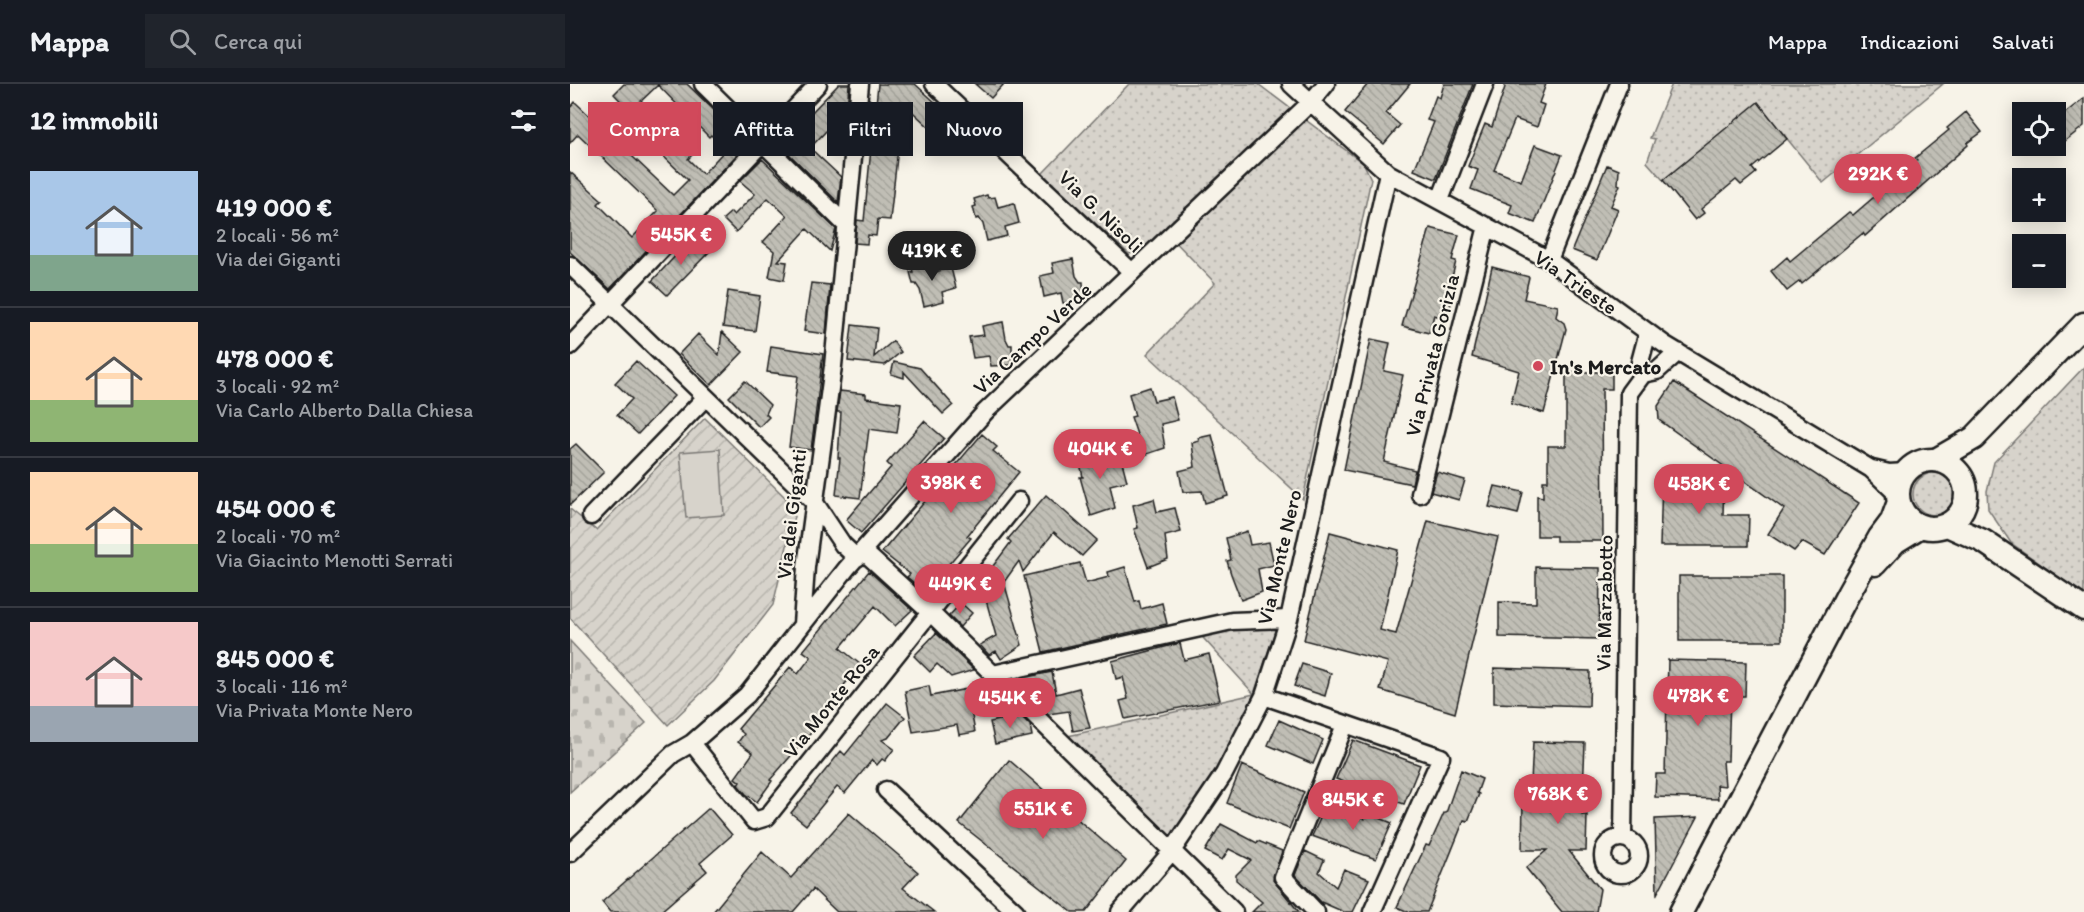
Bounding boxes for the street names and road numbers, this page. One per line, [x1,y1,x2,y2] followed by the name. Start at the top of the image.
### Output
[1053,164,1149,258] street label: Via G. Nisoli
[1530,244,1622,320] street label: Via Trieste
[1400,271,1464,439] street label: Via Privata Gorizia
[967,277,1097,399] street label: Via Campo Verde
[771,447,811,581] street label: Via dei Giganti
[1251,487,1307,627] street label: Via Monte Nero
[1590,534,1618,672] street label: Via Marzabotto
[778,639,884,763] street label: Via Monte Rosa

